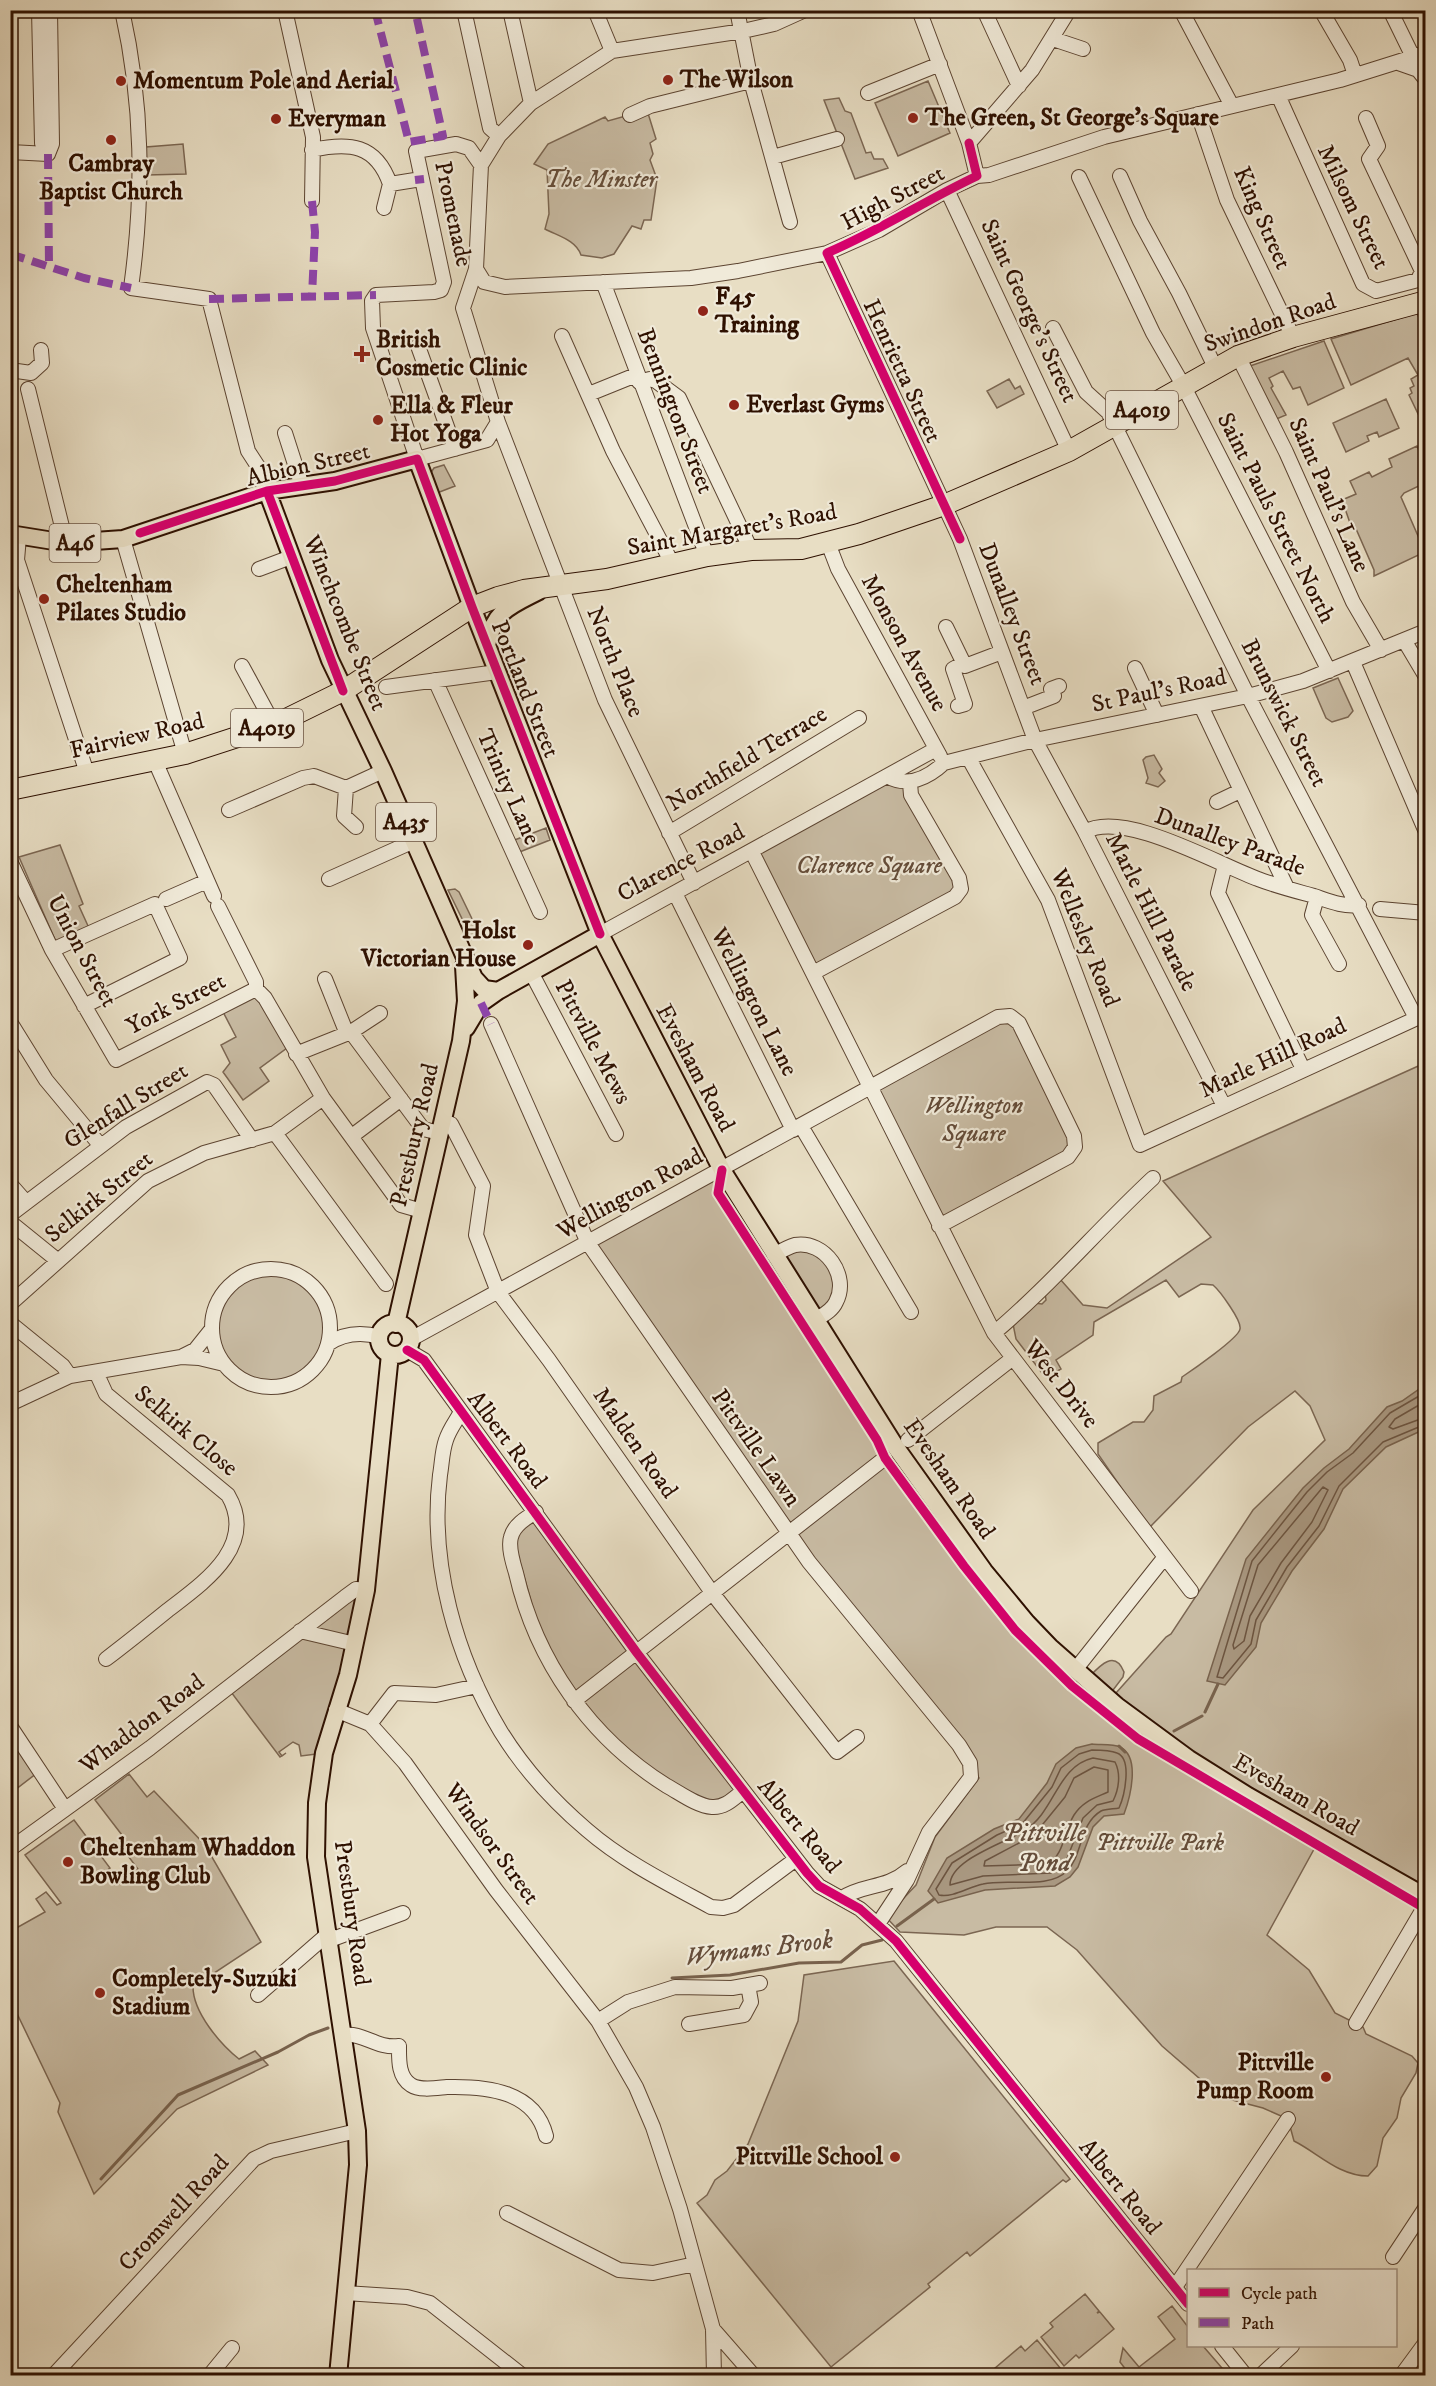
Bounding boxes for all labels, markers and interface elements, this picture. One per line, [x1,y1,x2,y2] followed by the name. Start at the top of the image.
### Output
[679,65,794,95] place label: The Wilson
[133,66,395,96] place label: Momentum Pole and Aerial
[661,73,675,87] marker: The Wilson
[114,74,128,88] marker: Momentum Pole and Aerial
[924,103,1219,133] place label: The Green, St George's Square
[288,104,387,134] place label: Everyman
[906,111,920,125] marker: The Green, St George's Square
[269,112,283,126] marker: Everyman
[104,133,118,147] marker: Cambray Baptist Church
[1310,140,1396,275] street label: Milsom Street
[39,149,183,207] place label: Cambray Baptist Church
[836,158,950,238] street label: High Street
[427,159,479,270] street label: Promenade
[1226,162,1298,274] street label: King Street
[545,165,659,195] park label: The Minster
[973,215,1085,408] street label: Saint George's Street
[714,282,800,340] place label: F45 Training
[1200,286,1340,360] street label: Swindon Road
[856,295,948,448] street label: Henrietta Street
[696,304,710,318] marker: F45 Training
[630,324,720,498] street label: Bennington Street
[376,325,528,383] place label: British Cosmetic Clinic
[353,345,371,363] marker: British Cosmetic Clinic
[746,390,884,420] place label: Everlast Gyms
[390,391,514,449] place label: Ella & Fleur Hot Yoga
[1106,391,1178,429] road number: A4019
[727,398,741,412] marker: Everlast Gyms
[1210,408,1342,629] street label: Saint Pauls Street North
[371,413,385,427] marker: Ella & Fleur Hot Yoga
[1282,413,1376,577] street label: Saint Paul's Lane
[243,436,373,494] street label: Albion Street
[625,497,839,563] street label: Saint Margaret's Road
[50,524,100,562] road number: A46
[296,530,394,715] street label: Winchcombe Street
[971,539,1053,690] street label: Dunalley Street
[854,569,954,717] street label: Monson Avenue
[56,570,186,628] place label: Cheltenham Pilates Studio
[37,592,51,606] marker: Cheltenham Pilates Studio
[579,602,651,722] street label: North Place
[484,616,566,762] street label: Portland Street
[1234,634,1334,792] street label: Brunswick Street
[1089,662,1229,720] street label: St Paul's Road
[661,699,833,819] street label: Northfield Terrace
[67,706,207,766] street label: Fairview Road
[231,709,303,747] road number: A4019
[469,724,547,850] street label: Trinity Lane
[1151,801,1310,883] street label: Dunalley Parade
[376,803,436,841] road number: A435
[612,817,750,909] street label: Clarence Road
[1098,828,1204,996] street label: Marle Hill Parade
[796,851,943,881] park label: Clarence Square
[1043,864,1126,1011] street label: Wellesley Road
[40,890,124,1013] street label: Union Street
[360,916,516,974] place label: Holst Victorian House
[703,922,804,1081] street label: Wellington Lane
[521,938,535,952] marker: Holst Victorian House
[121,966,231,1042] street label: York Street
[548,975,638,1109] street label: Pittville Mews
[649,999,741,1137] street label: Evesham Road
[1195,1011,1351,1105] street label: Marle Hill Road
[58,1056,194,1156] street label: Glenfall Street
[384,1060,446,1210] street label: Prestbury Road
[925,1091,1023,1149] park label: Wellington Square
[551,1142,708,1247] street label: Wellington Road
[39,1144,159,1250] street label: Selkirk Street
[1016,1333,1105,1435] street label: West Drive
[128,1379,244,1483] street label: Selkirk Close
[586,1382,684,1504] street label: Malden Road
[704,1383,808,1513] street label: Pittville Lawn
[460,1385,554,1495] street label: Albert Road
[896,1413,1002,1545] street label: Evesham Road
[73,1667,210,1781] street label: Whaddon Road
[1228,1747,1364,1843] street label: Evesham Road
[751,1772,848,1880] street label: Albert Road
[437,1777,546,1911] street label: Windsor Street
[1002,1817,1087,1880] water label: Pittville Pond
[1096,1828,1224,1858] park label: Pittville Park
[80,1833,296,1891] place label: Cheltenham Whaddon Bowling Club
[327,1838,377,1988] street label: Prestbury Road
[61,1855,75,1869] marker: Cheltenham Whaddon Bowling Club
[683,1924,835,1974] water label: Wymans Brook
[112,1964,297,2022] place label: Completely-Suzuki Stadium
[93,1986,107,2000] marker: Completely-Suzuki Stadium
[1196,2048,1314,2106] place label: Pittville Pump Room
[1319,2070,1333,2084] marker: Pittville Pump Room
[1072,2133,1168,2241] street label: Albert Road
[736,2142,884,2172] place label: Pittville School
[112,2148,236,2278] street label: Cromwell Road
[888,2150,902,2164] marker: Pittville School
[1187,2269,1397,2347] legend
[1241,2283,1318,2305] text: Cycle path
[1241,2313,1275,2335] text: Path

